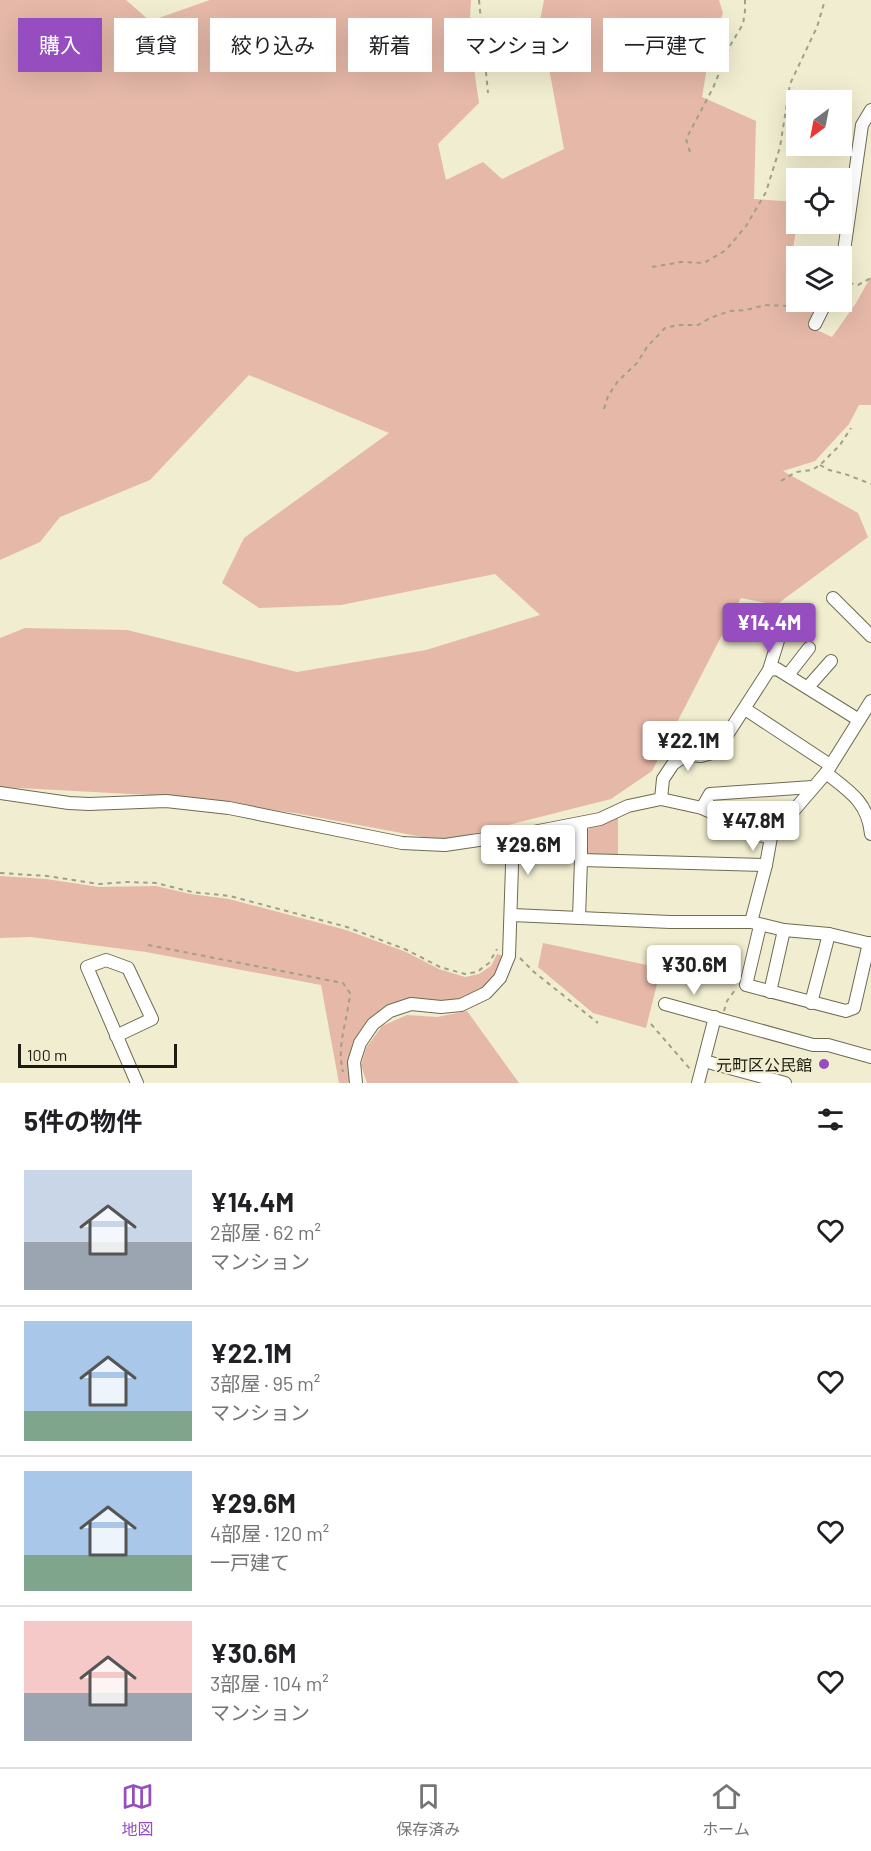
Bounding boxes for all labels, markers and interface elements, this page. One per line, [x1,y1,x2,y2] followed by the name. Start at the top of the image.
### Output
[18,18,102,72] chip: 購入
[114,18,198,72] chip: 賃貸
[210,18,336,72] chip: 絞り込み
[348,18,432,72] chip: 新着
[444,18,591,72] chip: マンション
[603,18,729,72] chip: 一戸建て
[786,90,852,156] north arrow
[786,90,852,312] map controls
[786,168,852,234] button: locate
[786,246,852,312] button: layers
[720,603,818,654] pin: ¥14.4M
[737,610,801,634] text: ¥14.4M
[639,721,737,772] pin: ¥22.1M
[657,728,719,752] text: ¥22.1M
[704,801,802,852] pin: ¥47.8M
[721,808,785,832] text: ¥47.8M
[479,825,577,876] pin: ¥29.6M
[495,832,561,856] text: ¥29.6M
[645,945,743,996] pin: ¥30.6M
[661,952,727,976] text: ¥30.6M
[18,1041,177,1068] scale bar
[27,1045,67,1064] text: 100 m
[716,1055,812,1074] place label: 元町区公民館
[817,1057,831,1071] marker: 元町区公民館
[814,1103,847,1136] icon: filters
[24,1105,142,1136] text: 5件の物件
[210,1186,294,1217] text: ¥14.4M
[72,1194,144,1266] icon: home
[814,1214,847,1247] icon: heart
[210,1220,321,1244] text: 2部屋 · 62 m²
[210,1249,310,1273] text: マンション
[210,1337,292,1368] text: ¥22.1M
[72,1345,144,1417] icon: home
[814,1365,847,1398] icon: heart
[210,1371,320,1395] text: 3部屋 · 95 m²
[210,1400,310,1424] text: マンション
[210,1487,296,1518] text: ¥29.6M
[72,1495,144,1567] icon: home
[814,1515,847,1548] icon: heart
[210,1521,329,1545] text: 4部屋 · 120 m²
[210,1550,290,1574] text: 一戸建て
[210,1637,296,1668] text: ¥30.6M
[72,1645,144,1717] icon: home
[814,1665,847,1698] icon: heart
[210,1671,329,1695] text: 3部屋 · 104 m²
[210,1700,310,1724] text: マンション
[121,1780,154,1840] tab: 地図
[396,1780,460,1840] tab: 保存済み
[702,1780,750,1840] tab: ホーム

